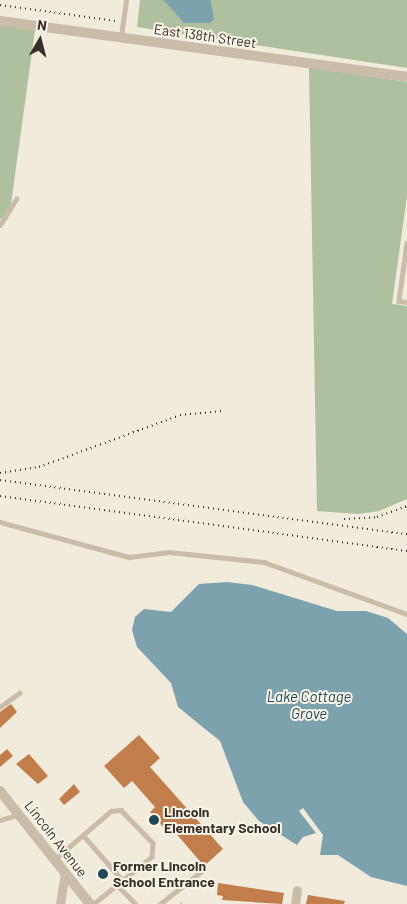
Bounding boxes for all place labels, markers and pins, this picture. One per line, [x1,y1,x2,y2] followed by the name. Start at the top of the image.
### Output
[164,804,281,836] place label: Lincoln Elementary School
[148,814,160,826] marker: Lincoln Elementary School
[113,858,215,890] place label: Former Lincoln School Entrance
[97,868,109,880] marker: Former Lincoln School Entrance

